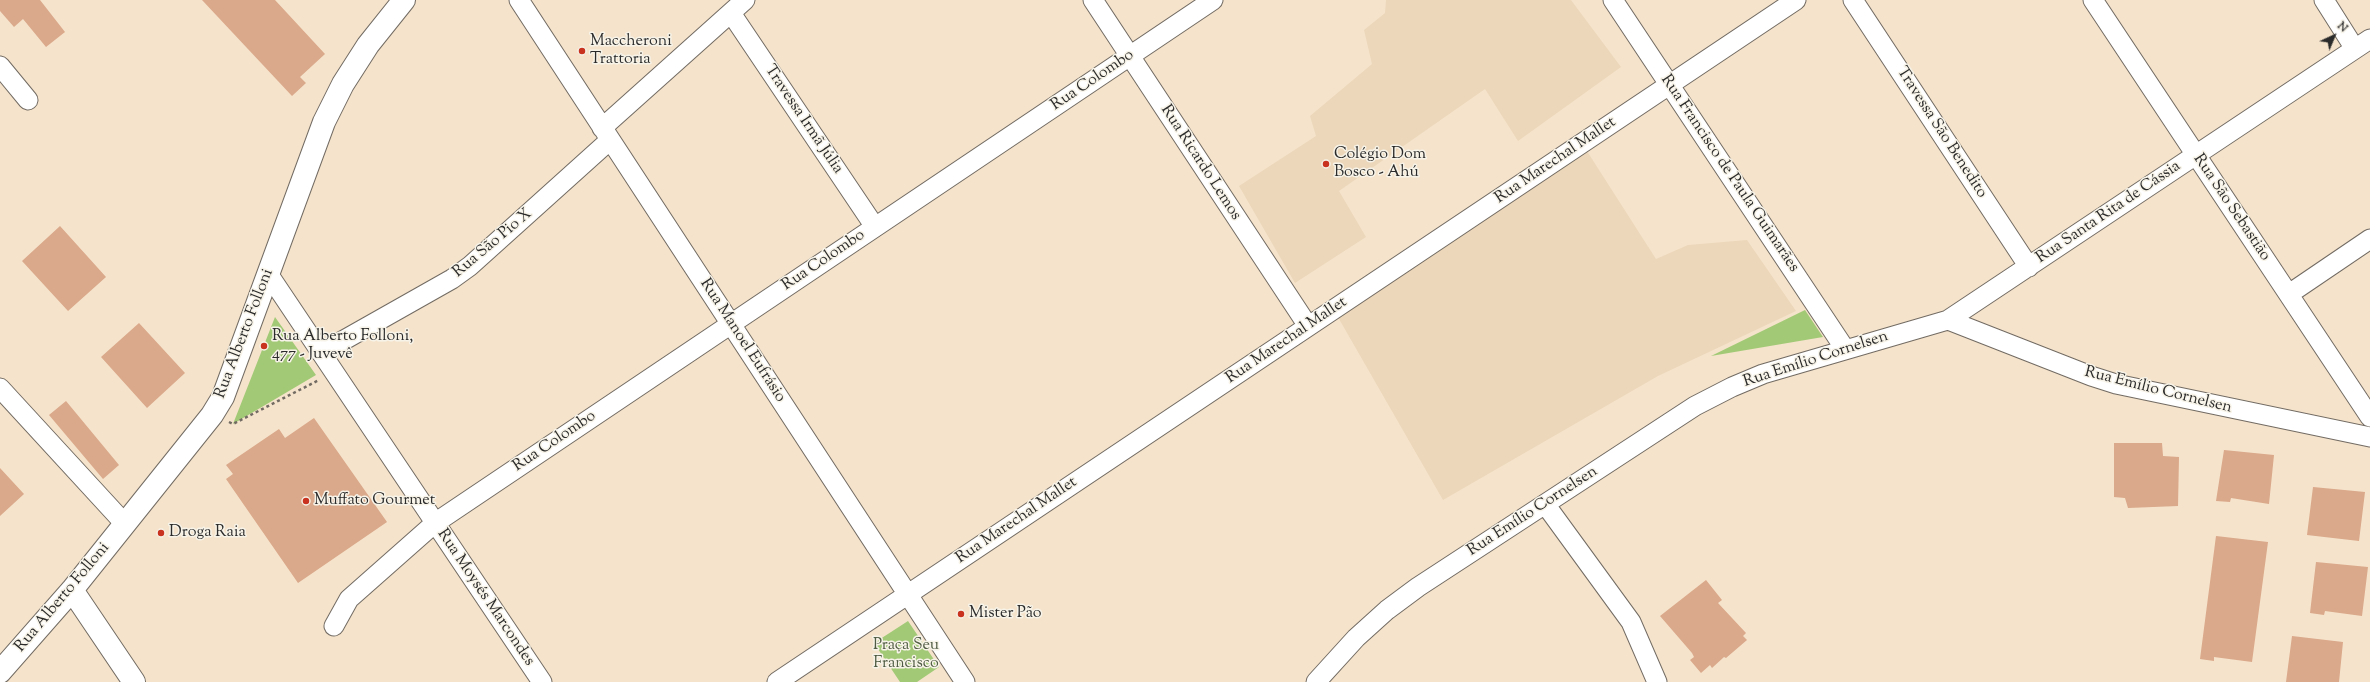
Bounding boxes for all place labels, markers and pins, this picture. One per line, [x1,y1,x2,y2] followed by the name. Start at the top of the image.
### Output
[590,32,672,70] place label: Maccheroni Trattoria
[577,46,587,56] marker: Maccheroni Trattoria
[1334,145,1426,183] place label: Colégio Dom Bosco - Ahú
[1321,159,1331,169] marker: Colégio Dom Bosco - Ahú
[272,327,413,365] place label: Rua Alberto Folloni, 477 - Juvevê
[259,341,269,351] marker: Rua Alberto Folloni, 477 - Juvevê
[314,491,435,511] place label: Muffato Gourmet
[301,496,311,506] marker: Muffato Gourmet
[169,523,246,543] place label: Droga Raia
[156,528,166,538] marker: Droga Raia
[969,604,1042,624] place label: Mister Pão
[956,609,966,619] marker: Mister Pão

